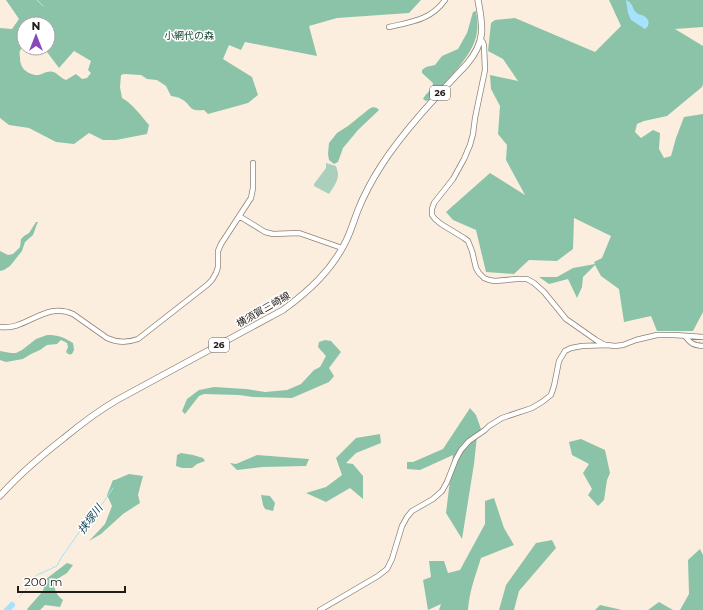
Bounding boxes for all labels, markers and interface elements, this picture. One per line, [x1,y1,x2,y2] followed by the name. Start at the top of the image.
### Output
[16,16,56,56] north arrow
[32,19,40,33] text: N
[164,29,214,42] park label: 小網代の森
[430,86,450,100] road number: 26
[234,289,292,330] street label: 横須賀三崎線
[209,338,229,352] road number: 26
[74,501,106,536] water label: 挟塚川
[18,568,125,594] scale bar
[24,574,63,589] text: 200 m

